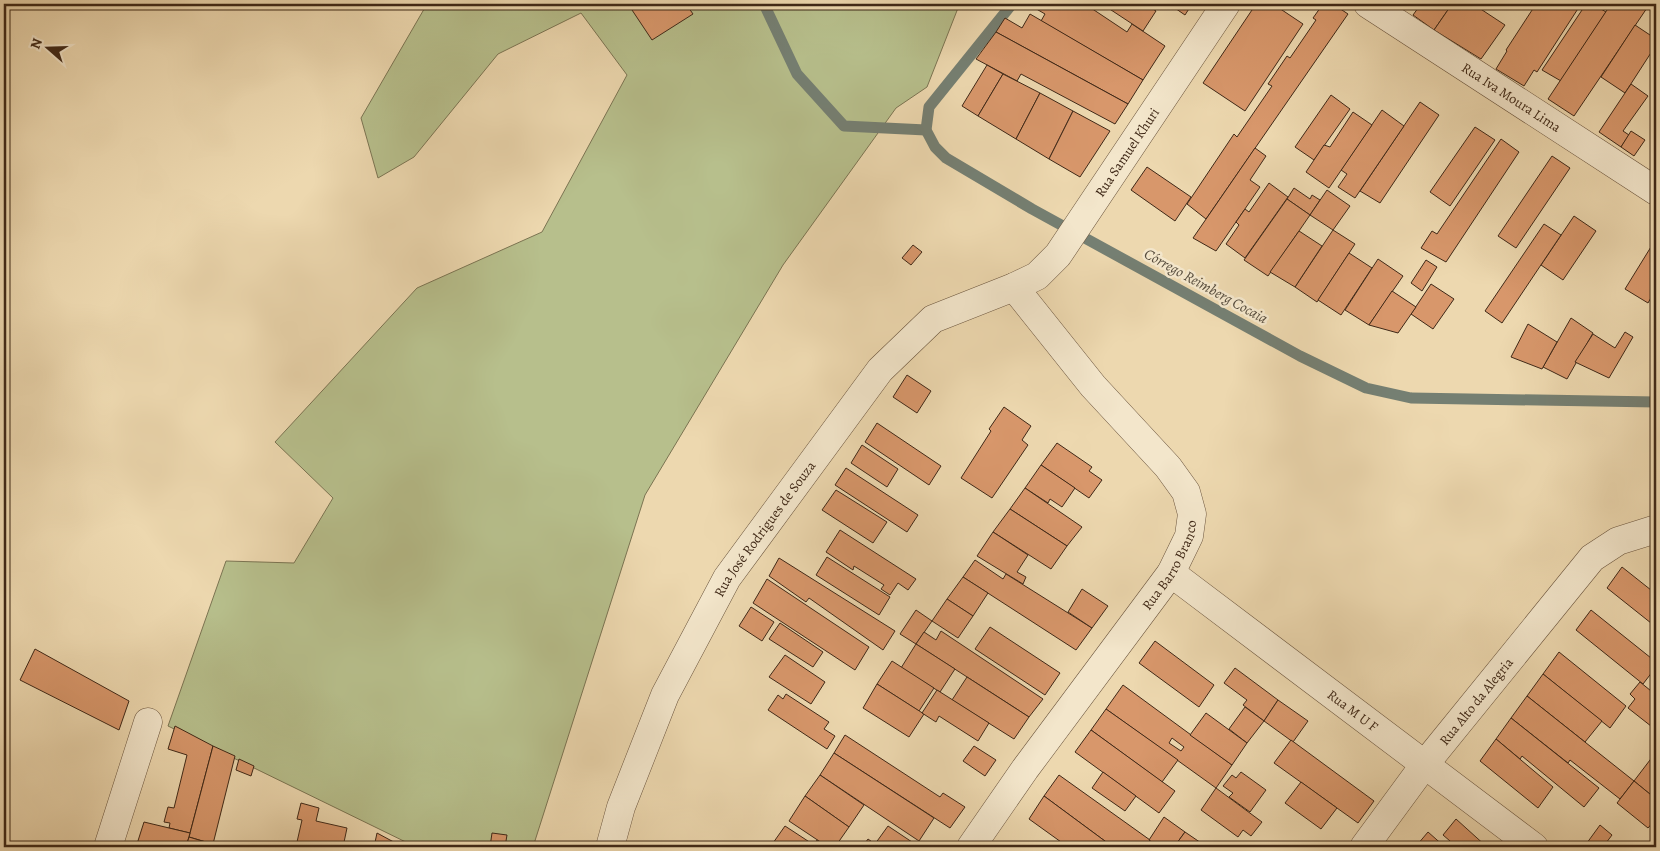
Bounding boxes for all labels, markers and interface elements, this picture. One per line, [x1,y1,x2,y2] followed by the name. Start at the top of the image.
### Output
[22,22,72,72] north arrow
[26,36,47,52] text: N
[1458,58,1565,137] street label: Rua Iva Moura Lima
[1090,104,1164,201] street label: Rua Samuel Khuri
[1141,244,1271,328] water label: Córrego Reimberg Cocaia
[709,456,820,600] street label: Rua José Rodrigues de Souza
[1137,519,1201,614] street label: Rua Barro Branco
[1435,653,1518,749] street label: Rua Alto da Alegria
[1324,685,1382,736] street label: Rua M U F

